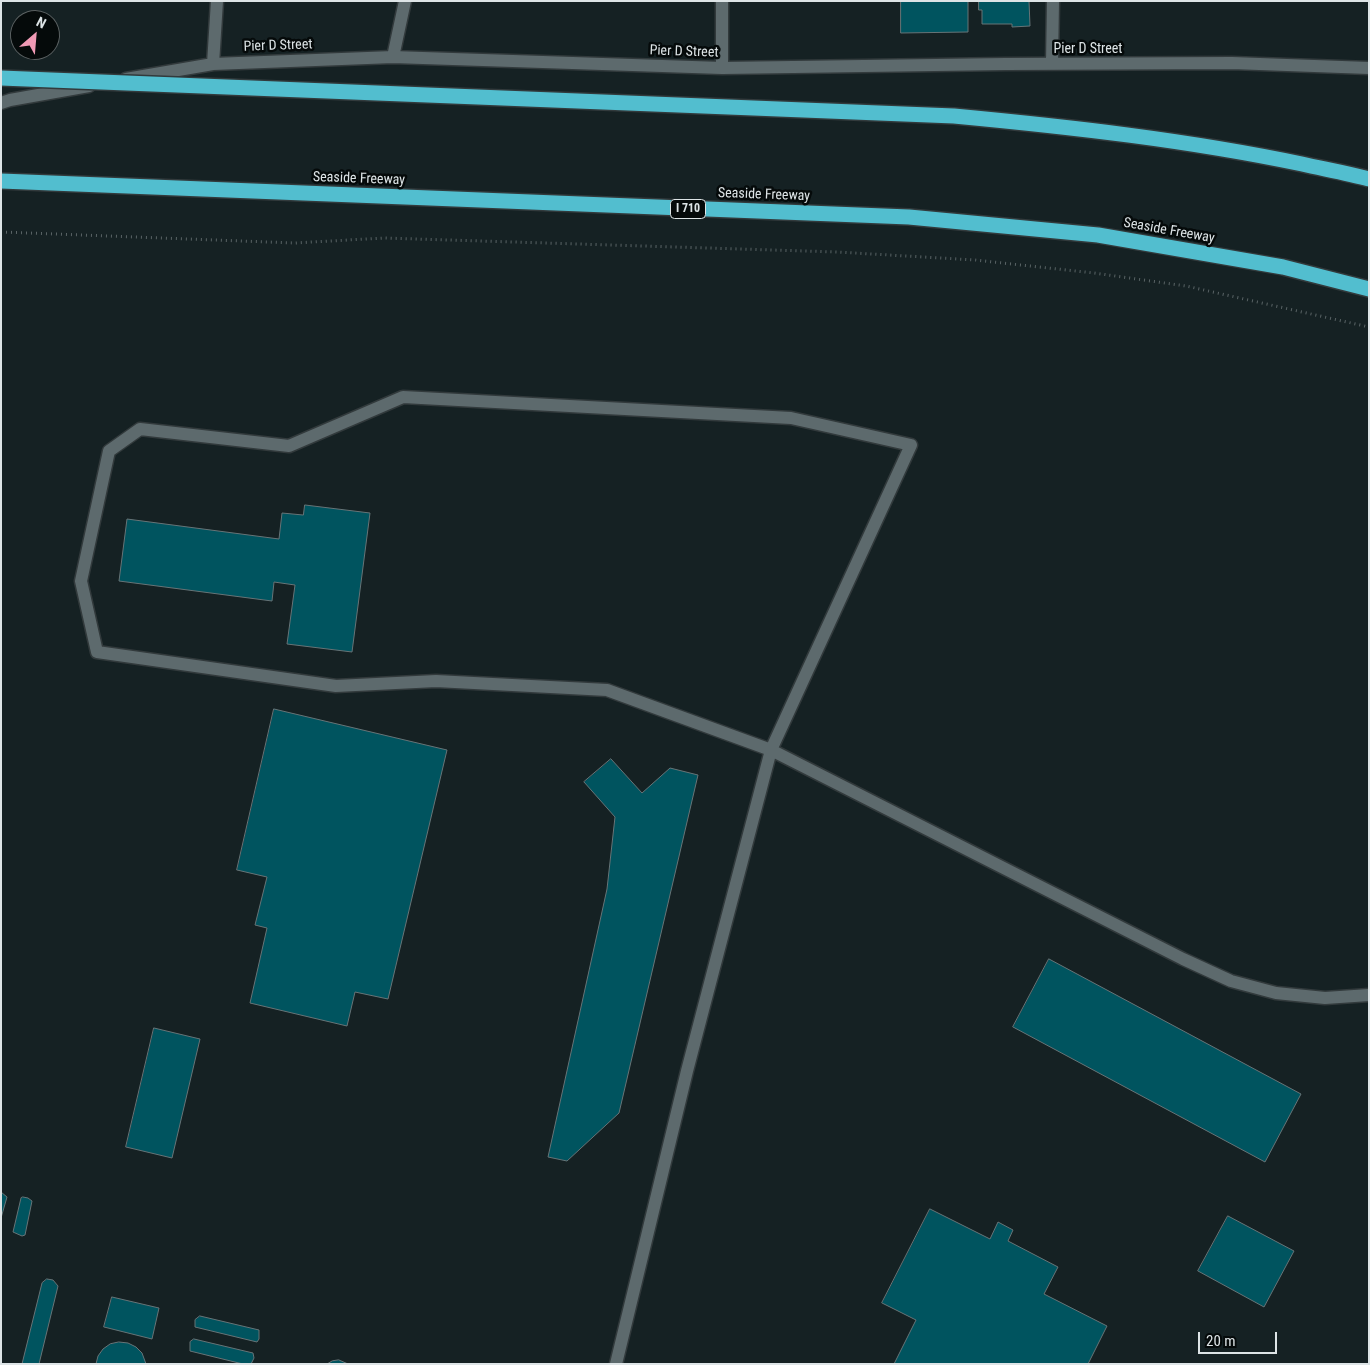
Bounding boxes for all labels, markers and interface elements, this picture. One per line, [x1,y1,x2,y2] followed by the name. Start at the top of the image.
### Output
[10,10,60,60] north arrow
[34,13,49,32] text: N
[243,36,313,56] street label: Pier D Street
[1053,41,1123,57] street label: Pier D Street
[649,42,719,62] street label: Pier D Street
[313,169,405,189] street label: Seaside Freeway
[718,185,810,205] street label: Seaside Freeway
[670,200,706,218] road number: I 710
[1122,215,1216,247] street label: Seaside Freeway
[1200,1322,1279,1354] scale bar
[1206,1332,1236,1350] text: 20 m

